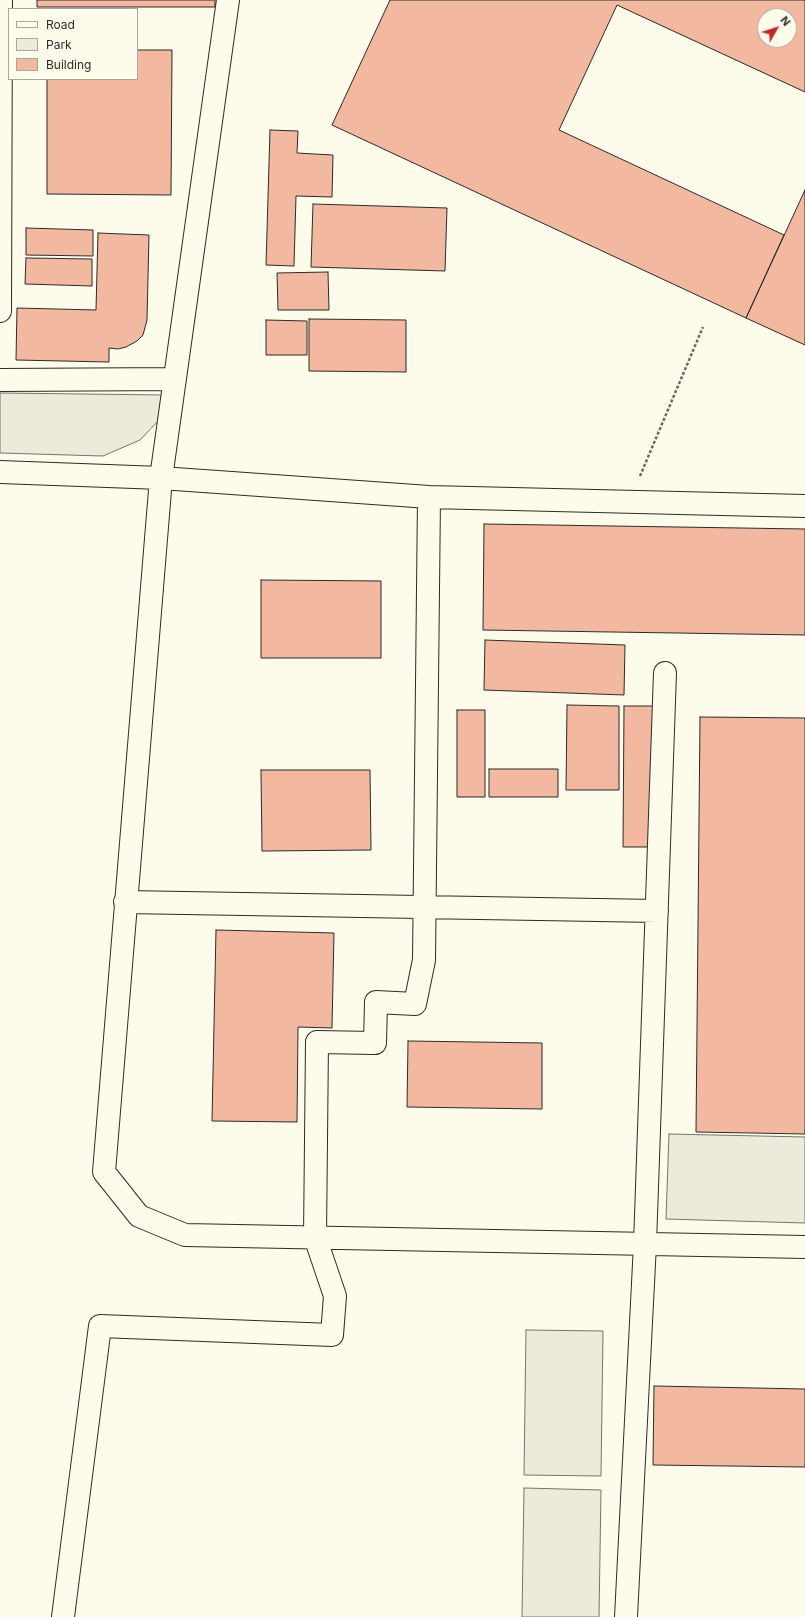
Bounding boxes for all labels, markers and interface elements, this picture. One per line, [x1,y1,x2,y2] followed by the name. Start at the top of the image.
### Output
[8,8,138,80] legend
[757,8,797,48] north arrow
[777,13,794,29] text: N
[46,17,75,32] text: Road
[46,37,72,52] text: Park
[46,57,91,72] text: Building

